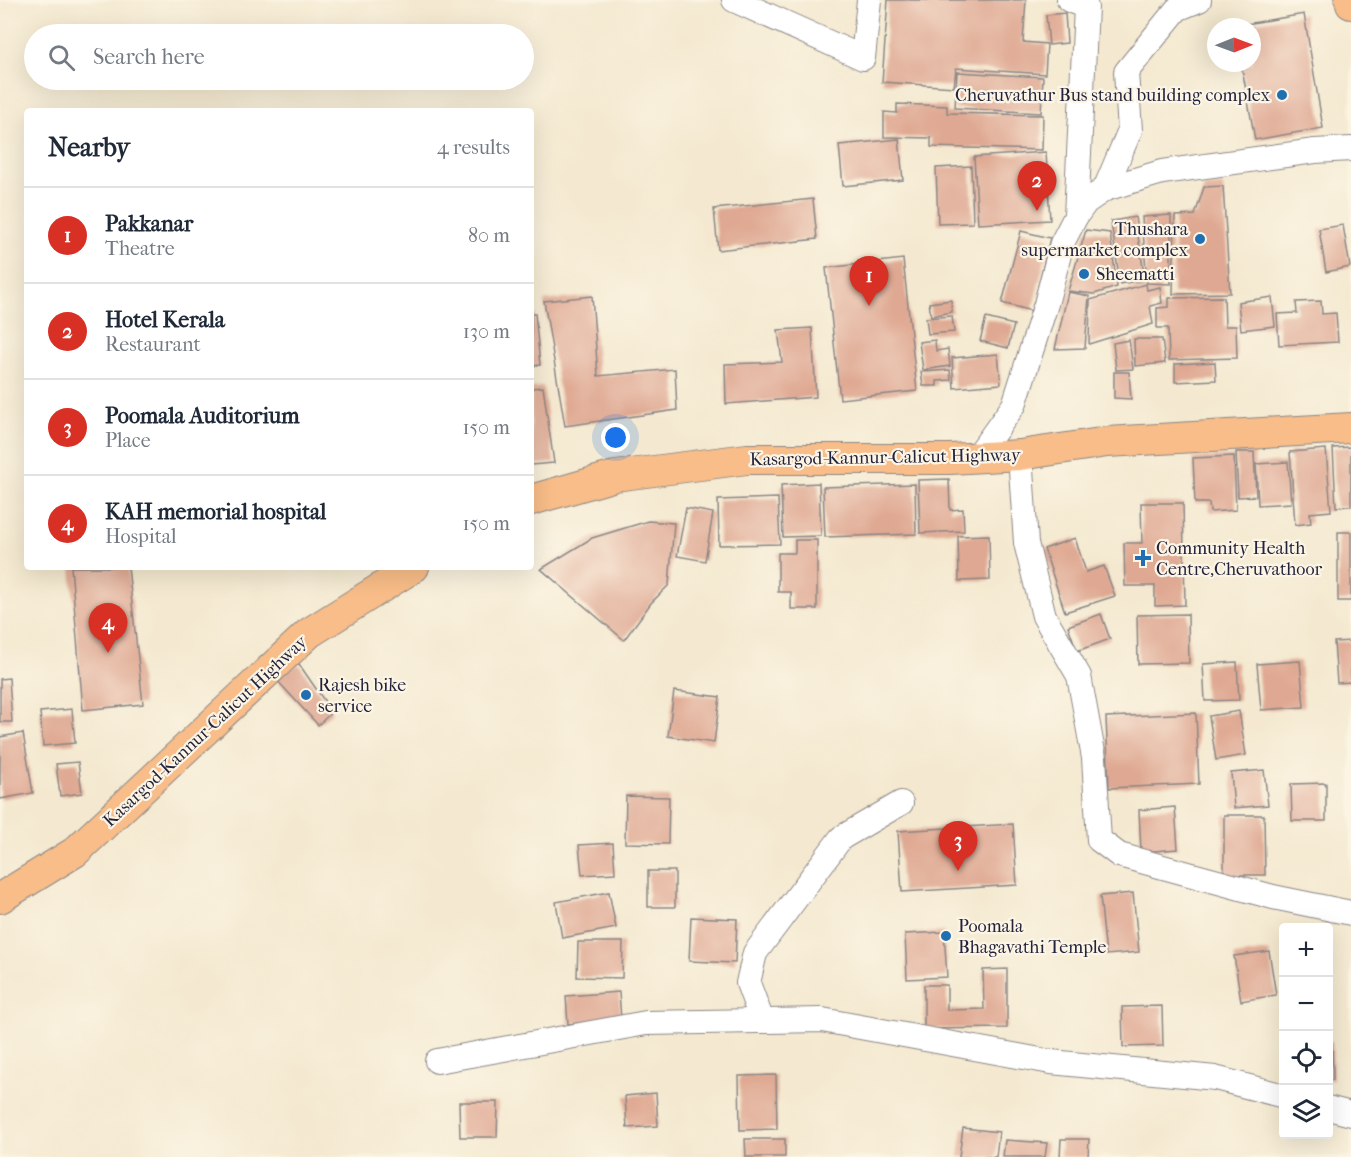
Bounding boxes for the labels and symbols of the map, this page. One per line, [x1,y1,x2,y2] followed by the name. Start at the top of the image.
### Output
[1207,18,1261,72] north arrow
[955,85,1271,106] place label: Cheruvathur Bus stand building complex
[1275,88,1289,102] marker: Cheruvathur Bus stand building complex
[1018,162,1056,211] pin: 2
[1021,219,1189,261] place label: Thushara supermarket complex
[1193,232,1207,246] marker: Thushara supermarket complex
[850,256,888,306] pin: 1
[1096,264,1175,285] place label: Sheematti
[1077,267,1091,281] marker: Sheematti
[601,423,630,452] your location
[749,445,1022,470] street label: Kasargod-Kannur-Calicut Highway
[1156,538,1322,580] place label: Community Health Centre,Cheruvathoor
[1134,549,1152,567] marker: Community Health Centre,Cheruvathoor
[88,604,128,653] pin: 4
[99,630,313,831] street label: Kasargod-Kannur-Calicut Highway
[318,675,406,717] place label: Rajesh bike service
[299,688,313,702] marker: Rajesh bike service
[938,822,978,871] pin: 3
[958,916,1107,958] place label: Poomala Bhagavathi Temple
[939,929,953,943] marker: Poomala Bhagavathi Temple

